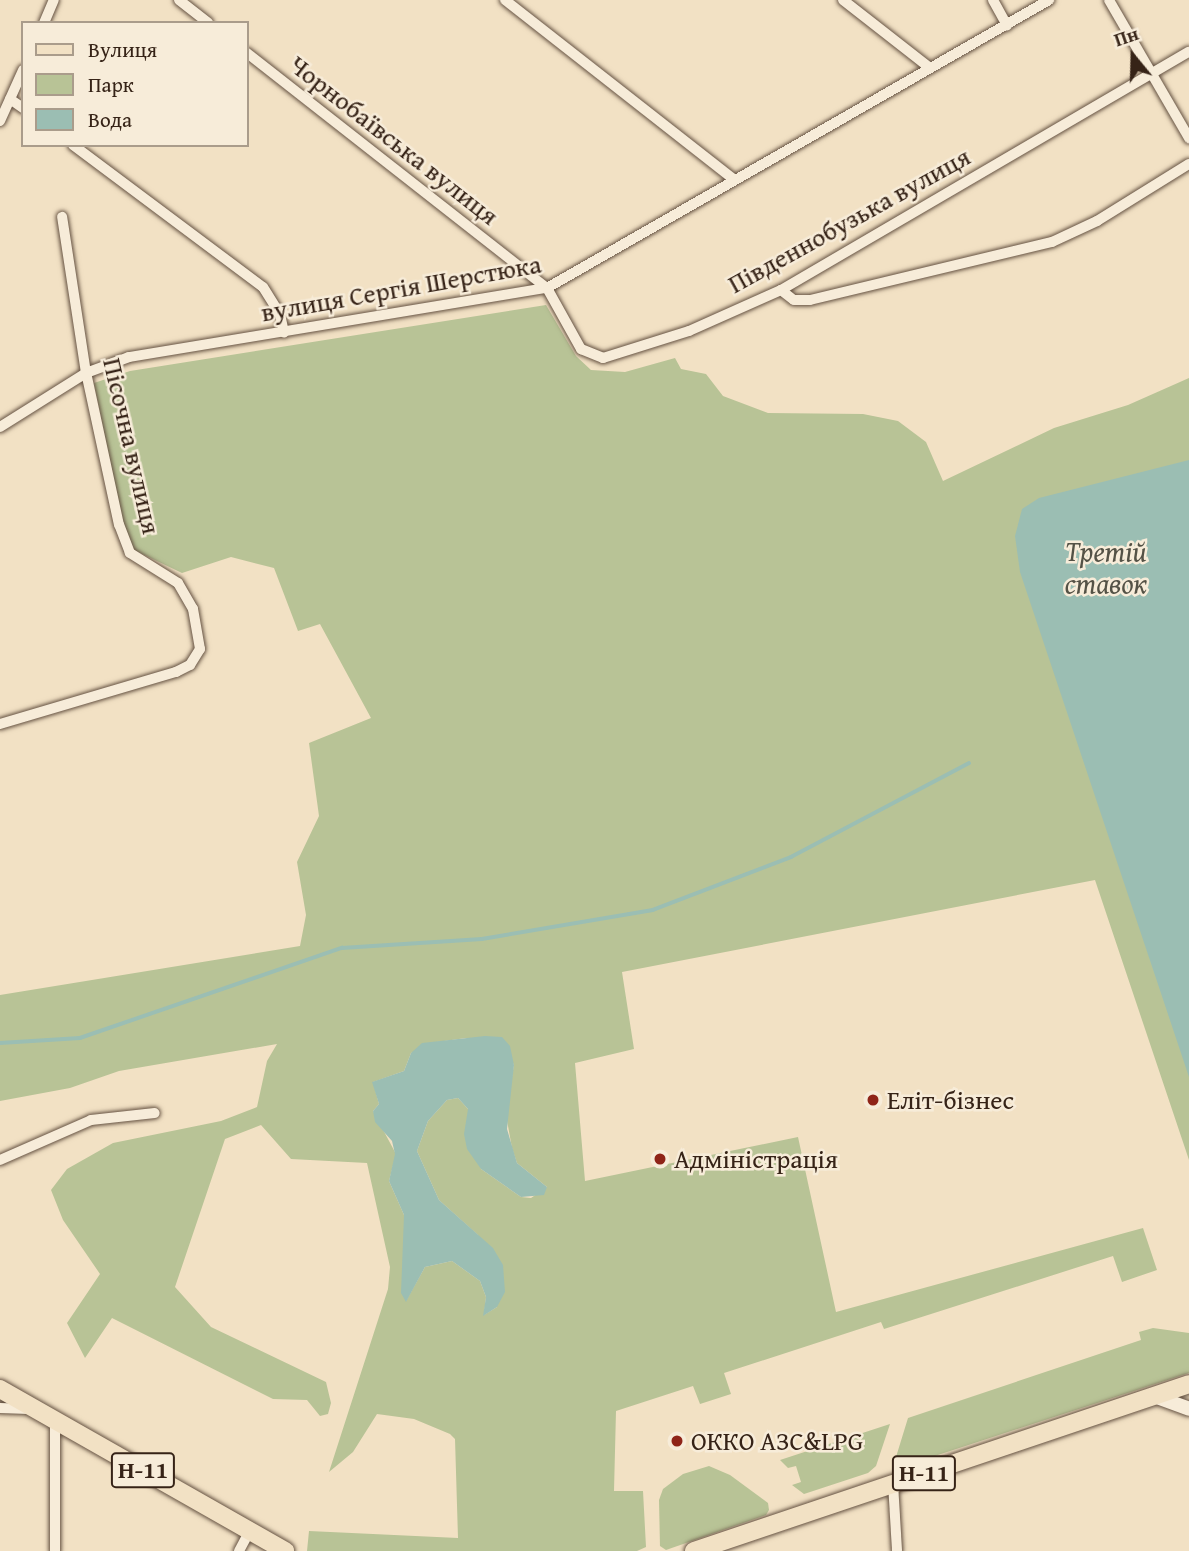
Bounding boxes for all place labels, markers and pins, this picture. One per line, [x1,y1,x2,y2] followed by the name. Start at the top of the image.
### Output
[887,1084,1014,1116] place label: Еліт-бізнес
[865,1092,881,1108] marker: Еліт-бізнес
[674,1143,838,1175] place label: Адміністрація
[652,1151,668,1167] marker: Адміністрація
[691,1425,863,1457] place label: ОККО АЗС&LPG
[669,1433,685,1449] marker: ОККО АЗС&LPG

